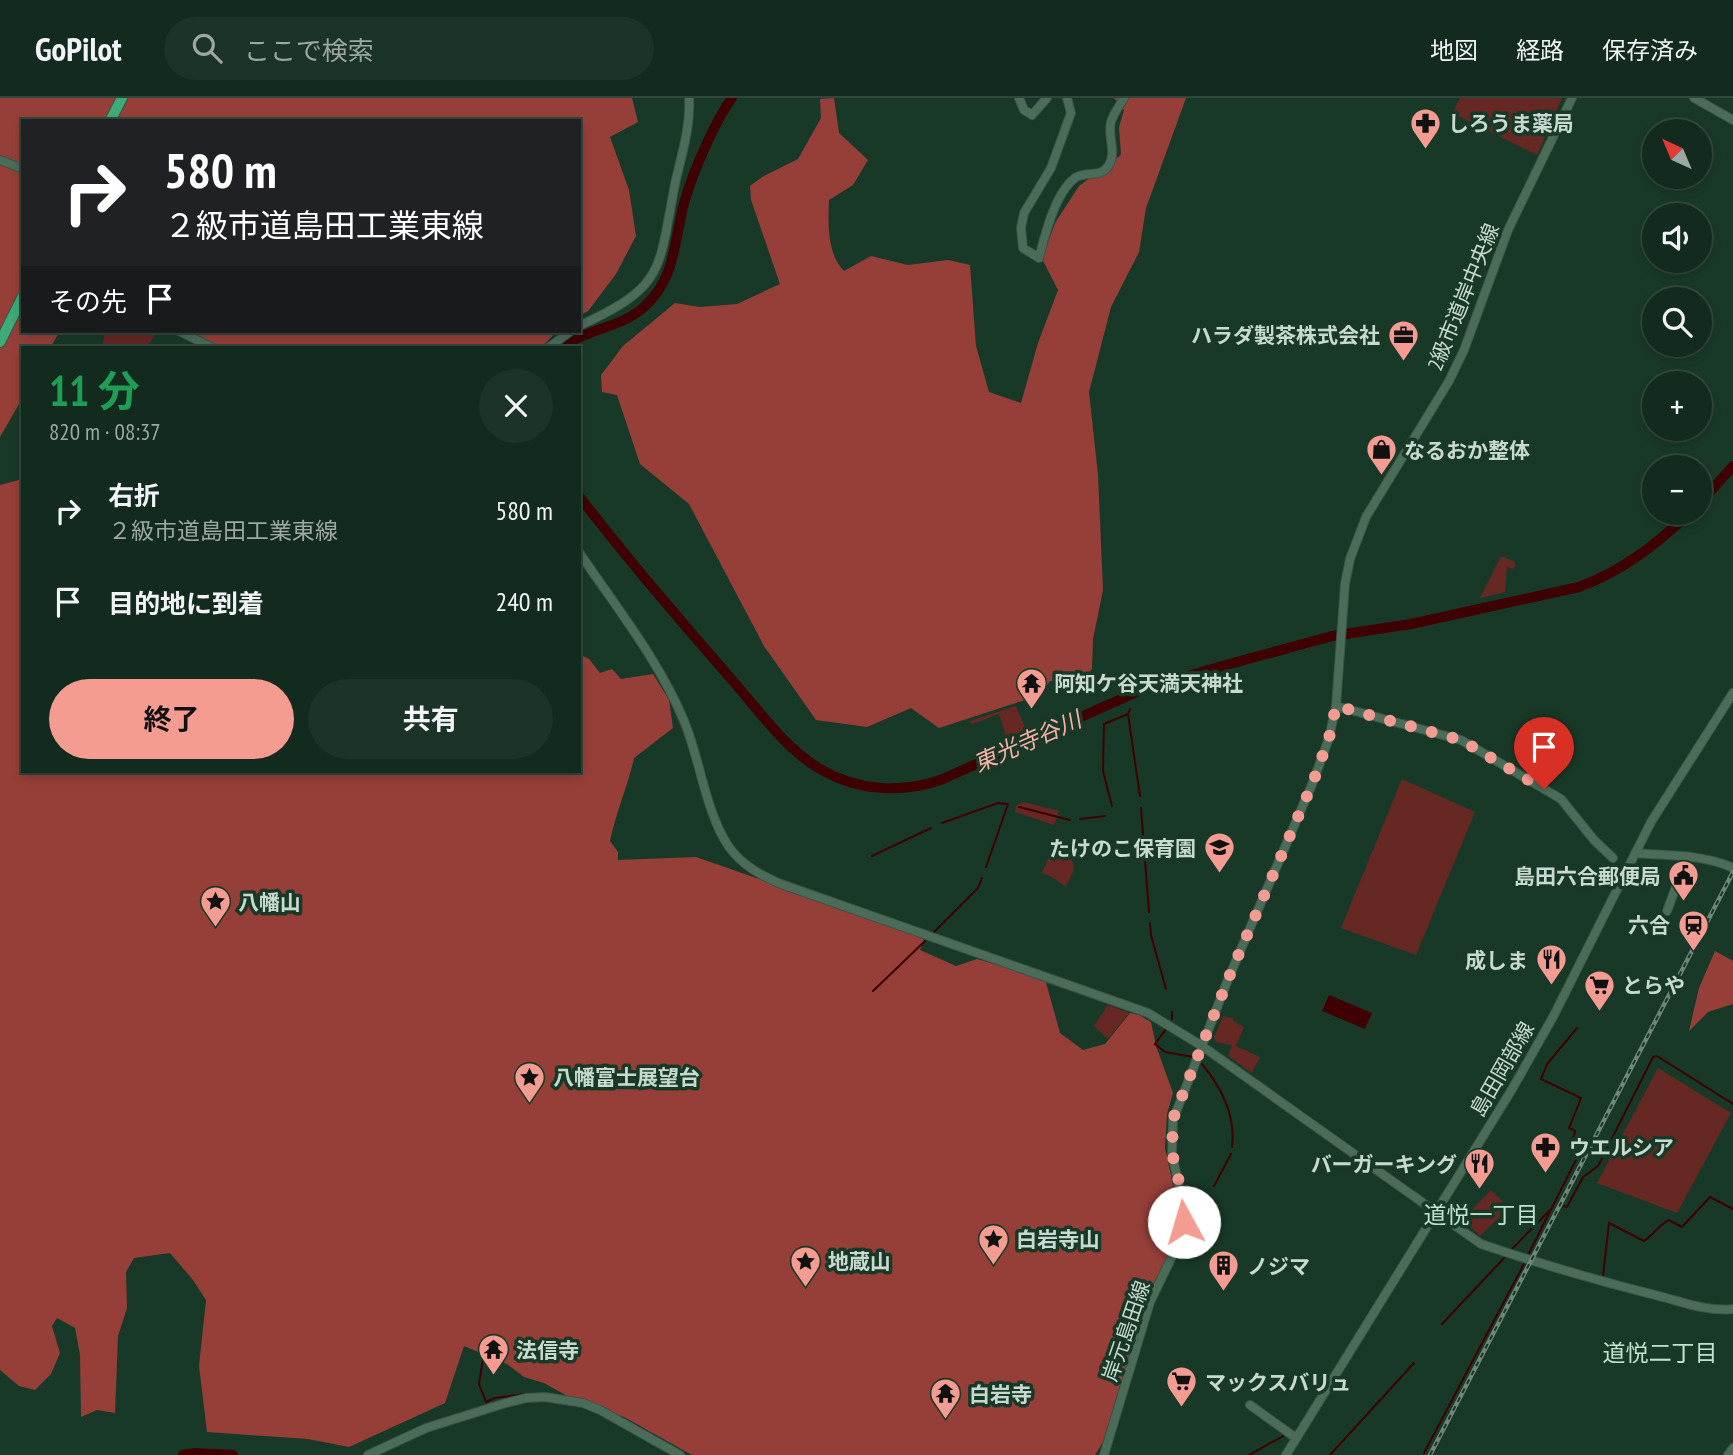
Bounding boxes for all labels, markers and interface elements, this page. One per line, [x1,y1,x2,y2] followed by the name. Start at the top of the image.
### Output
[164,17,654,80] search box
[35,27,122,70] text: GoPilot
[188,29,226,67] icon: search
[244,34,374,67] text: ここで検索
[1430,35,1478,66] text: 地図
[1516,35,1564,66] text: 経路
[1602,35,1698,66] text: 保存済み
[1408,106,1442,150] pharmacy icon: しろうま薬局
[1448,110,1574,137] place label: しろうま薬局
[1642,119,1712,189] north arrow
[1642,119,1712,525] map controls
[164,138,277,202] text: 580 m
[49,147,140,238] icon: right
[1642,203,1712,273] button: sound
[164,204,484,246] text: ２級市道島田工業東線
[1421,219,1505,375] street label: 2級市道岸中央線
[141,280,179,318] icon: arrive
[49,285,127,318] text: その先
[1642,287,1712,357] button: search
[1386,318,1420,362] office icon: ハラダ製茶株式会社
[1191,322,1380,349] place label: ハラダ製茶株式会社
[49,363,140,418] text: 11 分
[479,369,553,443] button: close
[1642,371,1712,441] button: +
[49,417,161,446] text: 820 m · 08:37
[1364,433,1398,477] shop icon: なるおか整体
[1404,437,1530,464] place label: なるおか整体
[1642,455,1712,525] button: −
[108,479,160,512] text: 右折
[49,492,87,530] icon: right
[495,494,553,527] text: 580 m
[108,516,338,545] text: ２級市道島田工業東線
[49,583,87,621] icon: arrive
[495,585,553,618] text: 240 m
[108,587,264,620] text: 目的地に到着
[1014,666,1048,710] temple icon: 阿知ケ谷天満天神社
[1054,670,1243,697] place label: 阿知ケ谷天満天神社
[49,679,294,759] button: 終了
[308,679,553,759] button: 共有
[969,703,1088,778] water label: 東光寺谷川
[1514,717,1574,789] pin
[1525,728,1563,766] icon: arrive
[1202,831,1236,875] school or university icon: たけのこ保育園
[1049,835,1196,862] place label: たけのこ保育園
[1667,859,1701,903] public building icon: 島田六合郵便局
[1514,863,1661,890] place label: 島田六合郵便局
[198,885,232,929] place icon: 八幡山
[238,889,301,916] place label: 八幡山
[1676,908,1710,952] station icon: 六合
[1628,912,1670,939] place label: 六合
[1534,943,1568,987] restaurant icon: 成しま
[1465,947,1528,974] place label: 成しま
[1582,968,1616,1012] supermarket icon: とらや
[1622,972,1685,999] place label: とらや
[1464,1017,1540,1121] street label: 島田岡部線
[513,1060,547,1104] place icon: 八幡富士展望台
[553,1064,700,1091] place label: 八幡富士展望台
[1529,1130,1563,1174] pharmacy icon: ウエルシア
[1569,1134,1674,1161] place label: ウエルシア
[1463,1147,1497,1191] restaurant icon: バーガーキング
[1311,1151,1457,1178] place label: バーガーキング
[1147,1185,1221,1259] position arrow
[1424,1200,1539,1229] district label: 道悦一丁目
[976,1222,1010,1266] place icon: 白岩寺山
[1016,1226,1100,1253] place label: 白岩寺山
[788,1244,822,1288] place icon: 地蔵山
[828,1248,891,1275] place label: 地蔵山
[1207,1249,1241,1293] building icon: ノジマ
[1247,1253,1310,1280] place label: ノジマ
[1096,1277,1156,1385] street label: 岸元島田線
[476,1333,510,1377] temple icon: 法信寺
[516,1337,579,1364] place label: 法信寺
[1603,1338,1718,1367] district label: 道悦二丁目
[1165,1365,1199,1409] supermarket icon: マックスバリュ
[1205,1369,1351,1396] place label: マックスバリュ
[929,1377,963,1421] temple icon: 白岩寺
[969,1381,1032,1408] place label: 白岩寺

